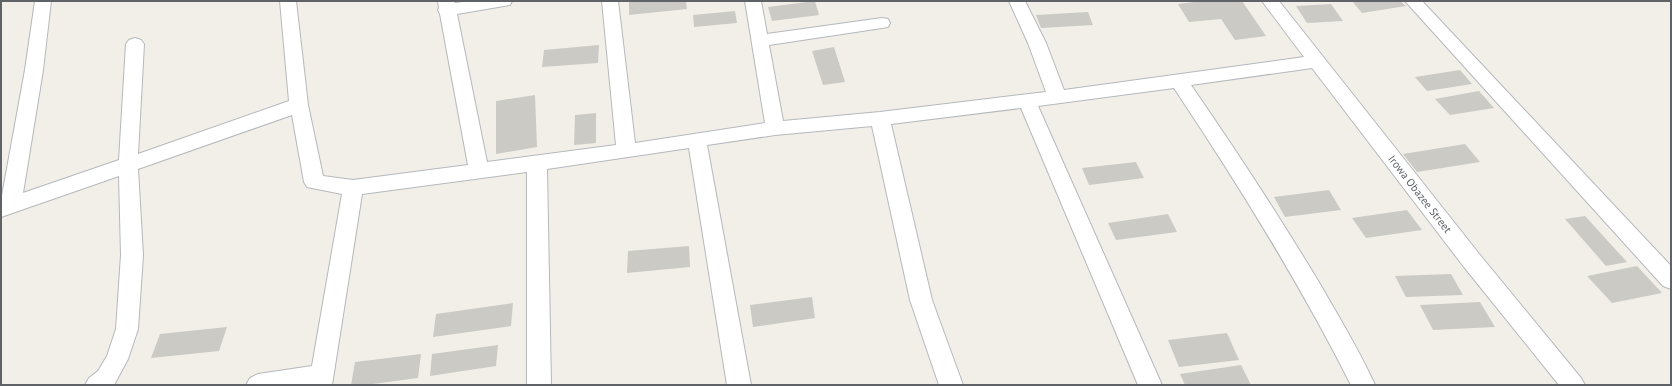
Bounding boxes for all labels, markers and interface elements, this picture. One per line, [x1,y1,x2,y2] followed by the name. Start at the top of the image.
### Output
[1385,152,1455,236] street label: Irowa Obazee Street

